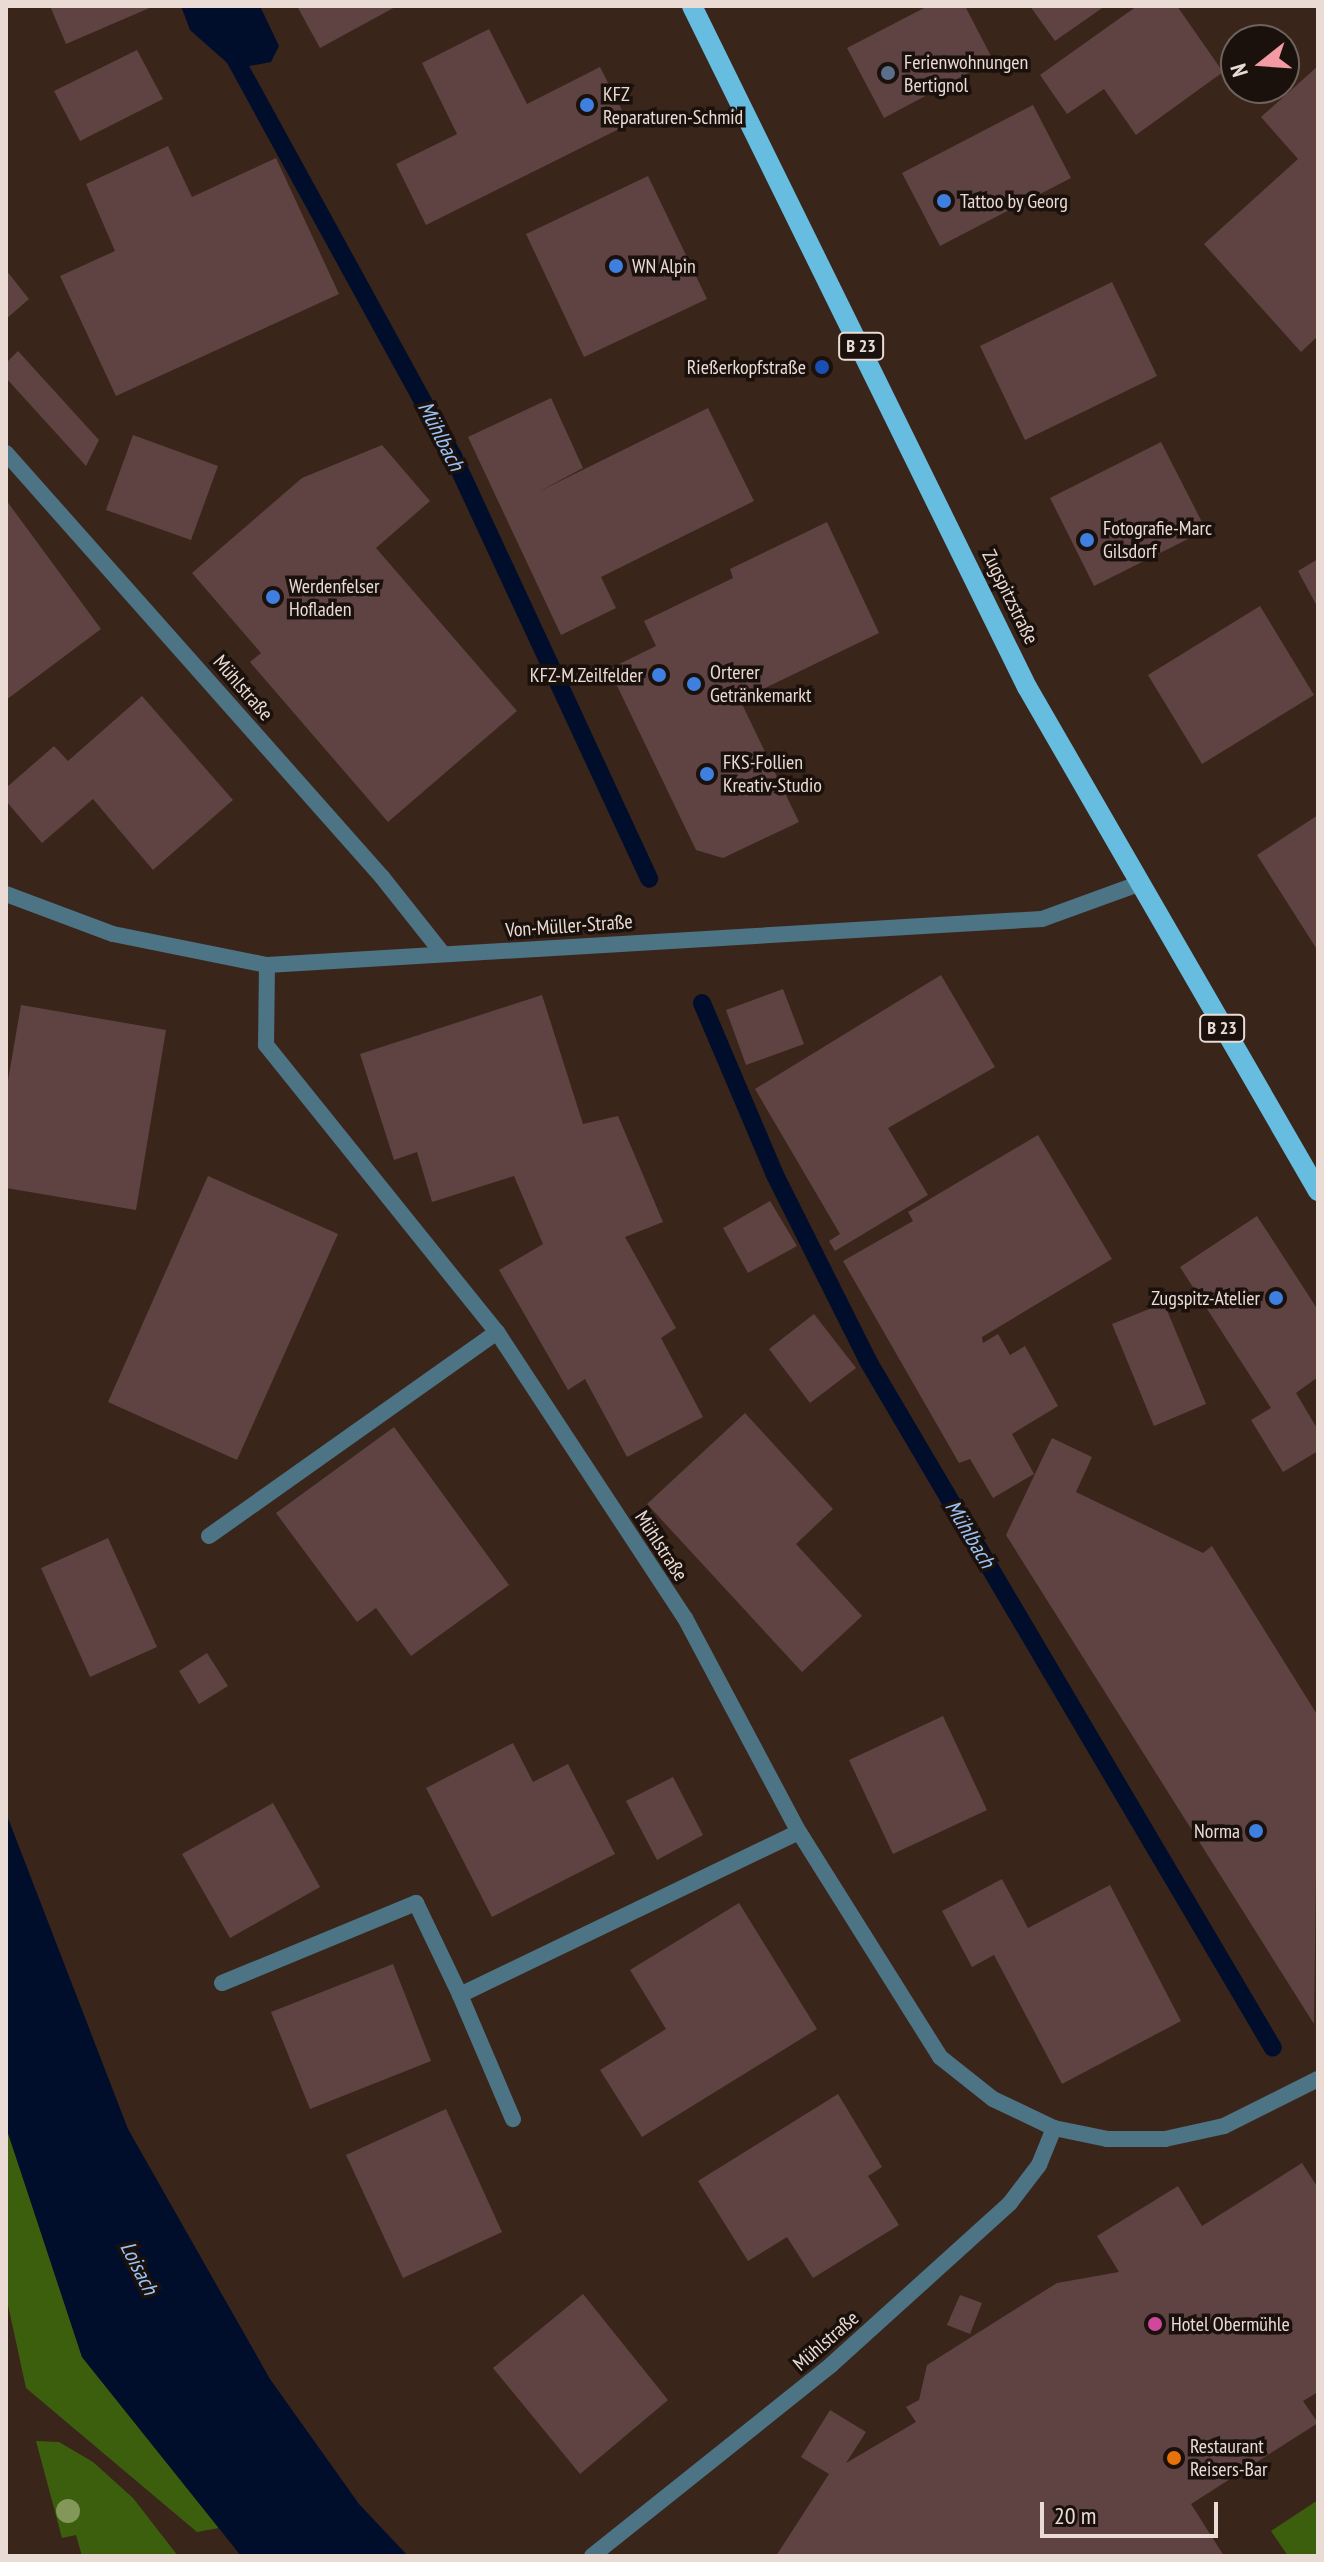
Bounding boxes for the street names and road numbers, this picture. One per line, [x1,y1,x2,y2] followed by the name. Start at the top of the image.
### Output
[837,332,885,360] road number: B 23
[977,546,1043,648] street label: Zugspitzstraße
[208,650,278,726] street label: Mühlstraße
[505,910,633,942] street label: Von-Müller-Straße
[1198,1014,1246,1042] road number: B 23
[630,1506,692,1586] street label: Mühlstraße
[788,2306,864,2376] street label: Mühlstraße

